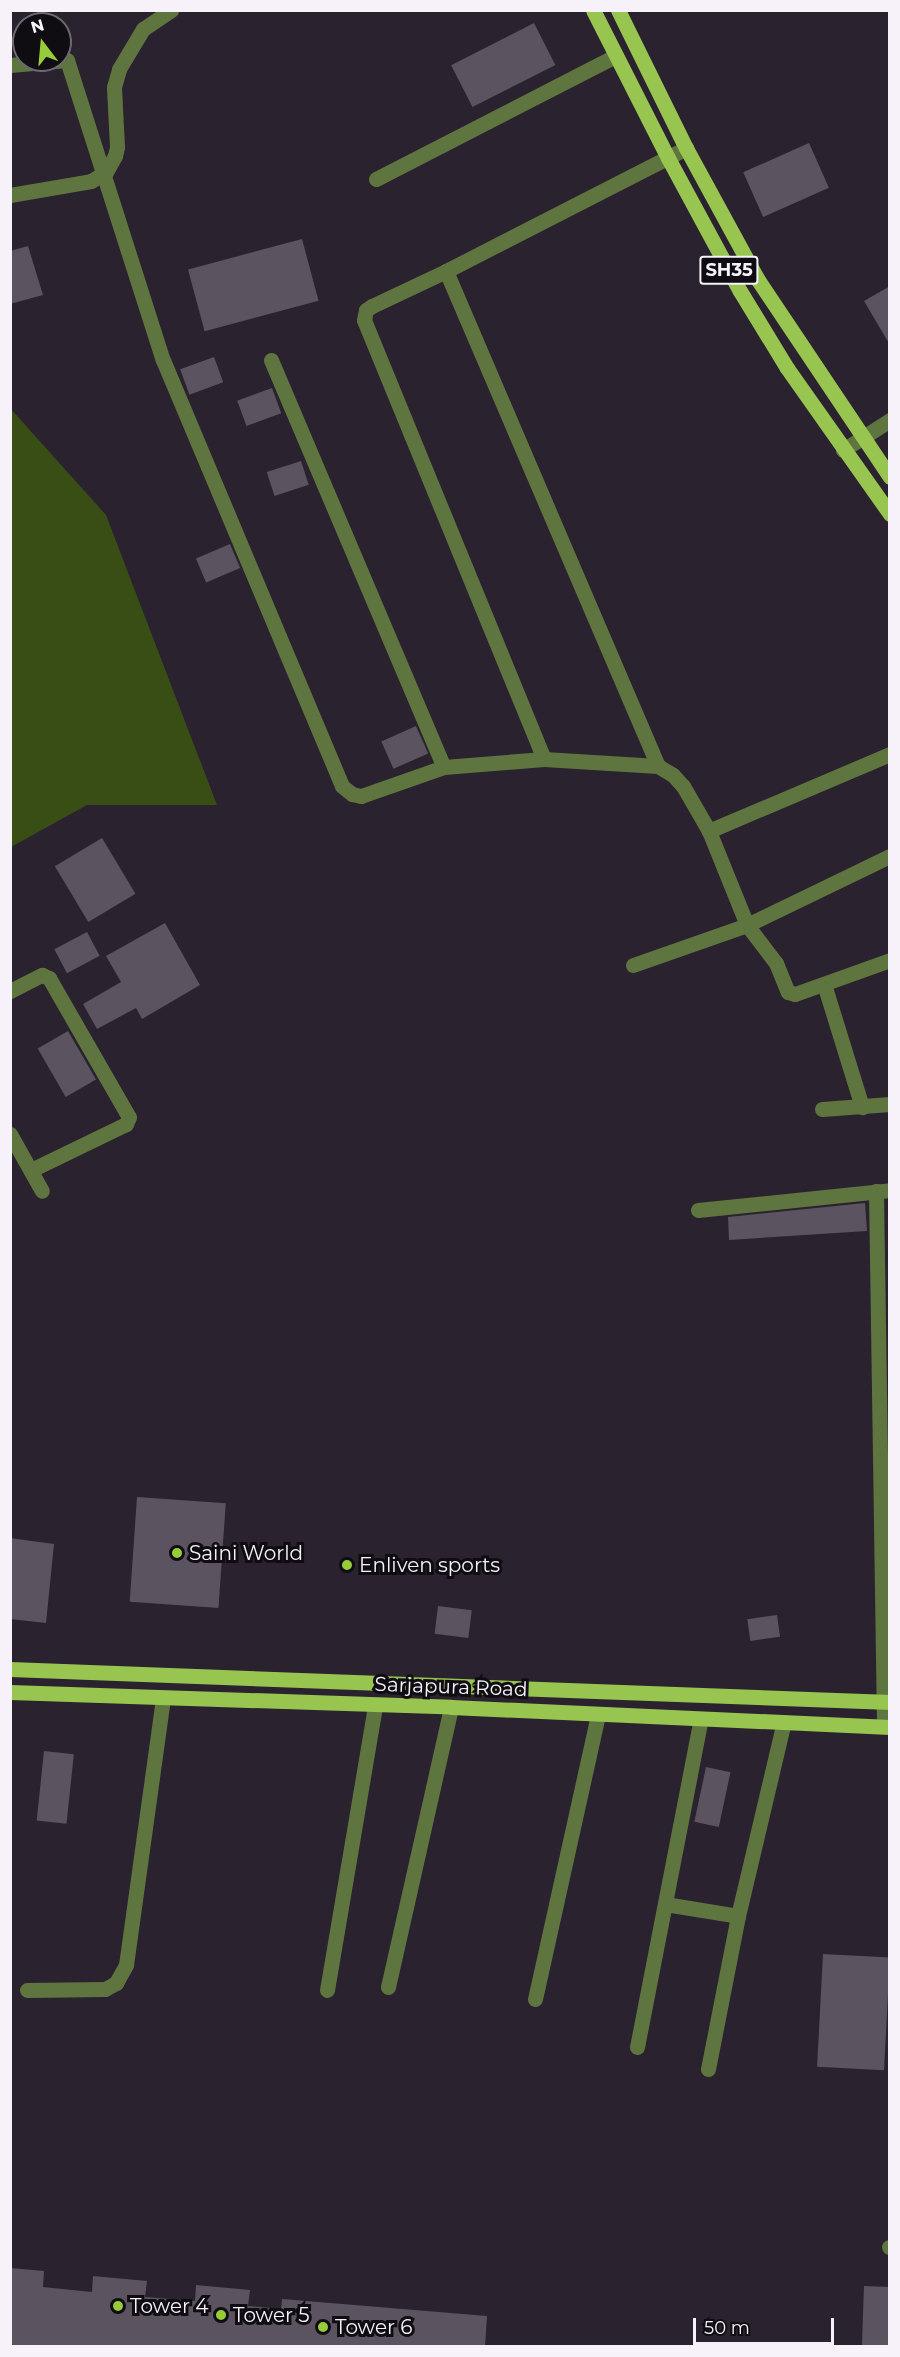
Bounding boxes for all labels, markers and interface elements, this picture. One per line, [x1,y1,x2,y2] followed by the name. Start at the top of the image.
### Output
[12,12,72,72] north arrow
[29,15,46,37] text: N
[699,255,759,285] road number: SH35
[189,1541,303,1565] place label: Saini World
[170,1546,184,1560] marker: Saini World
[359,1553,500,1577] place label: Enliven sports
[340,1558,354,1572] marker: Enliven sports
[374,1672,528,1702] street label: Sarjapura Road
[130,2294,208,2318] place label: Tower 4
[111,2299,125,2313] marker: Tower 4
[233,2303,310,2327] place label: Tower 5
[696,2306,837,2344] scale bar
[214,2308,228,2322] marker: Tower 5
[335,2315,412,2339] place label: Tower 6
[704,2317,750,2339] text: 50 m
[316,2320,330,2334] marker: Tower 6

